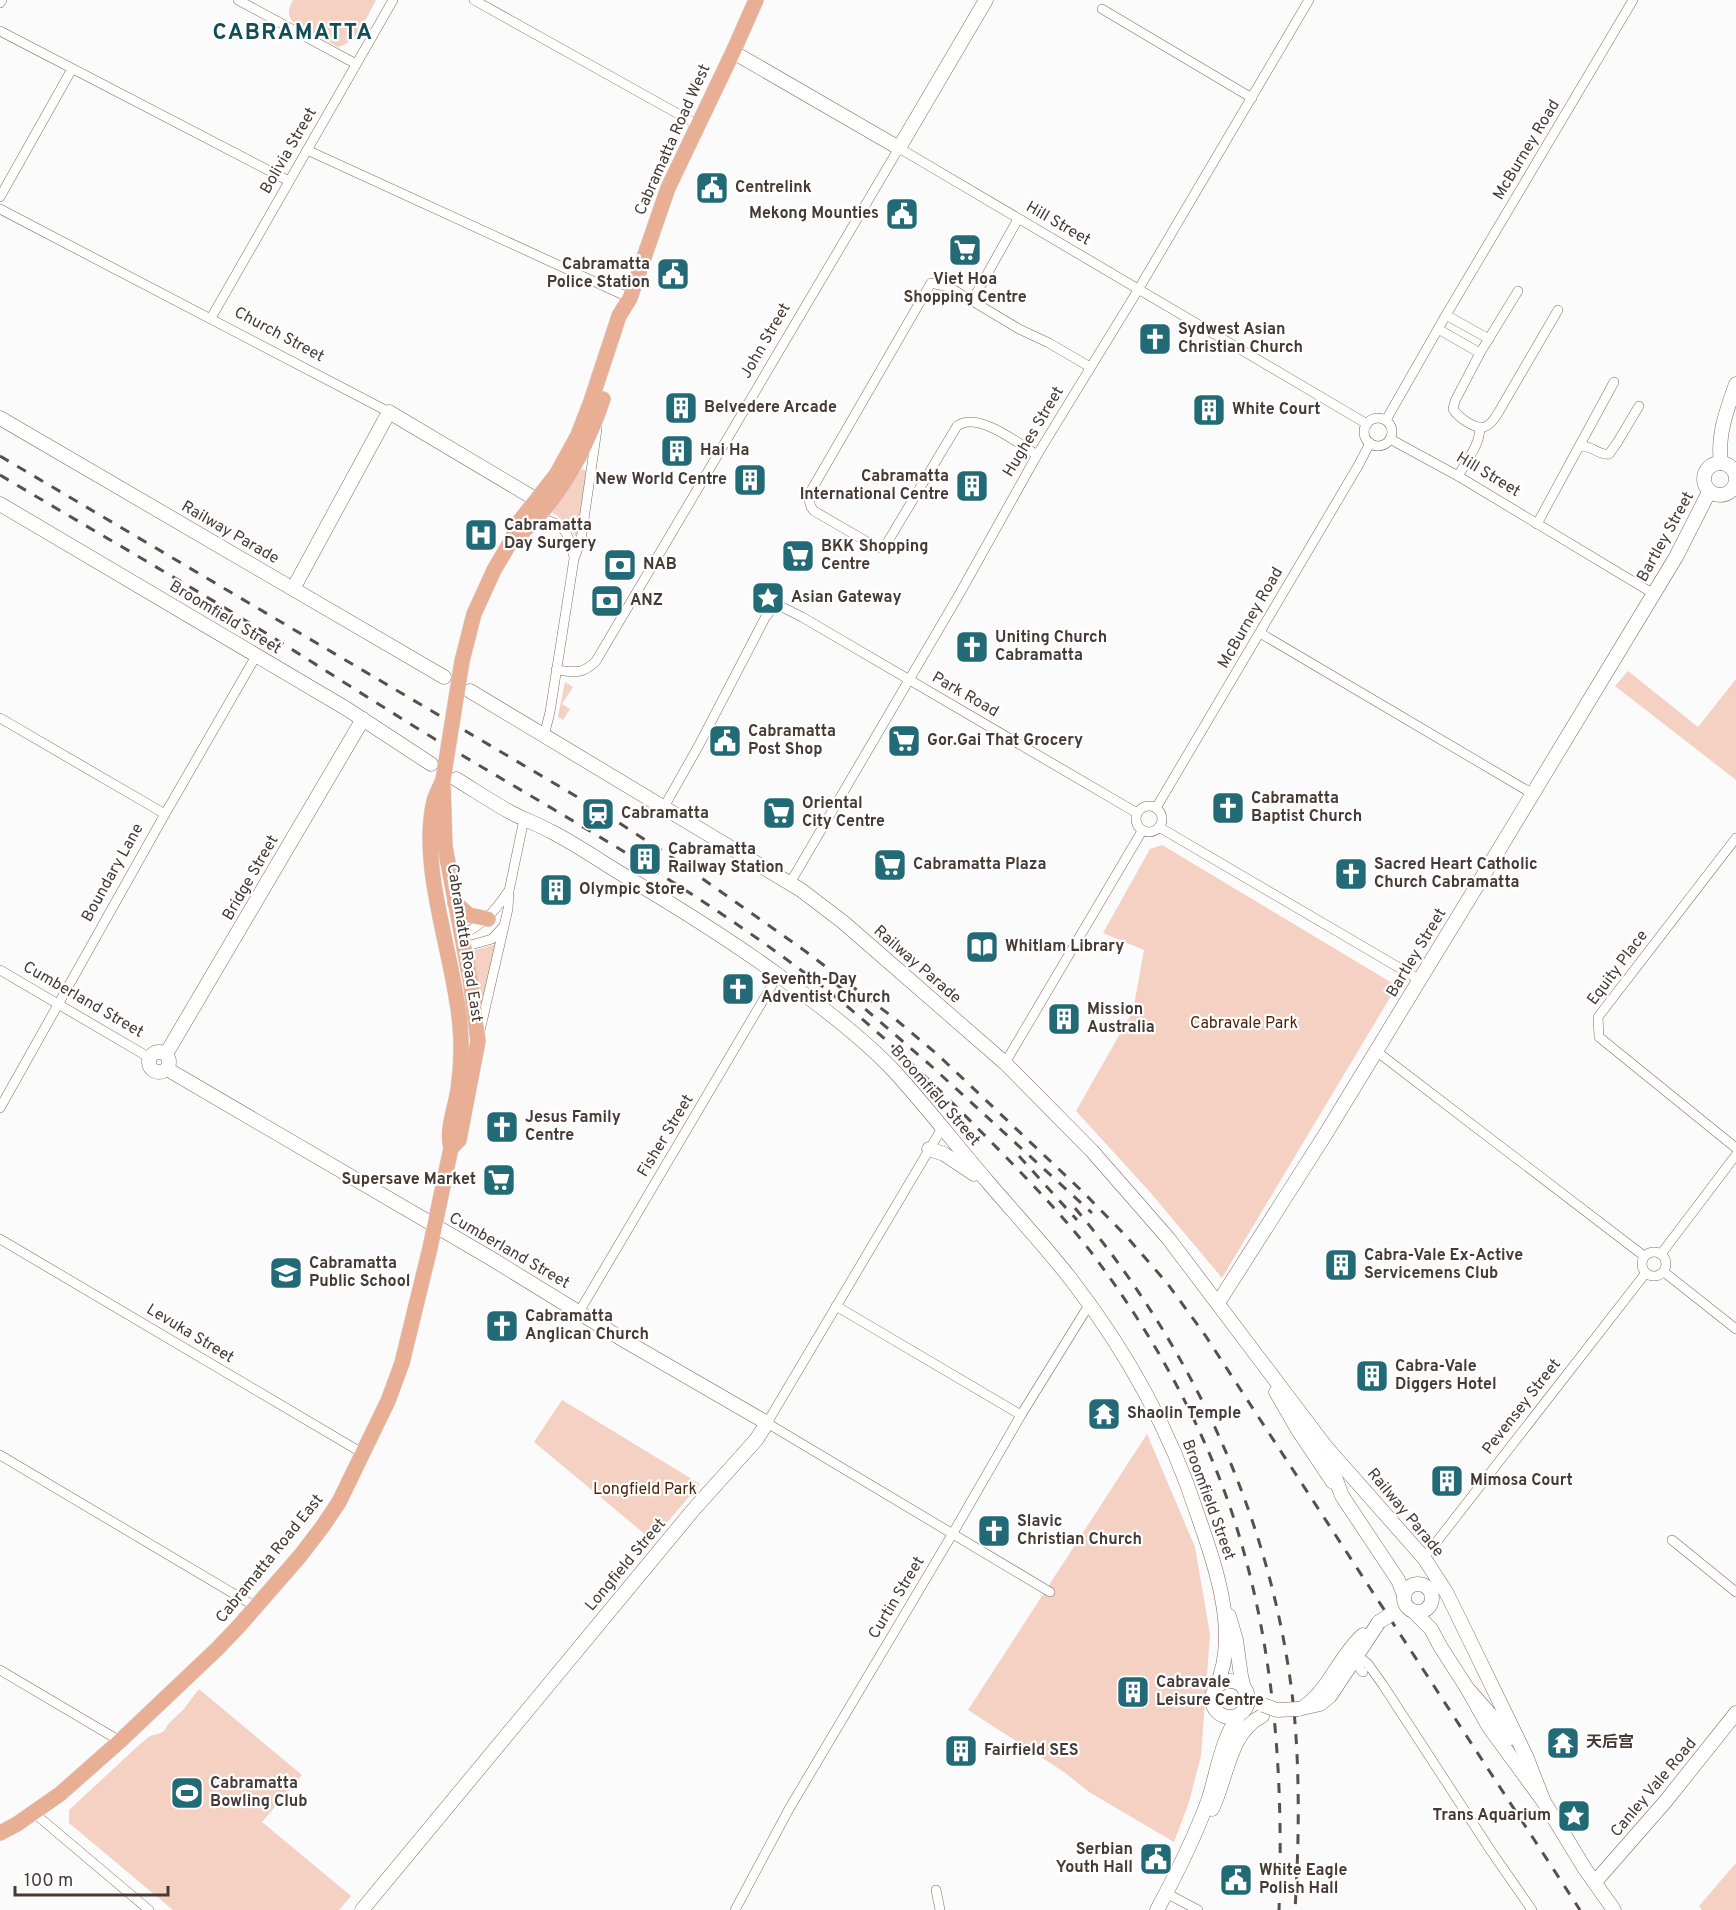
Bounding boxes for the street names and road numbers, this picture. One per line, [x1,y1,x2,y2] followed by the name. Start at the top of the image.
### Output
[631,61,715,219] street label: Cabramatta Road West
[1489,96,1565,204] street label: McBurney Road
[256,104,322,198] street label: Bolivia Street
[1022,197,1094,251] street label: Hill Street
[736,300,796,382] street label: John Street
[231,303,327,367] street label: Church Street
[999,383,1069,481] street label: Hughes Street
[1452,448,1524,502] street label: Hill Street
[1633,488,1699,586] street label: Bartley Street
[178,497,282,569] street label: Railway Parade
[1214,564,1288,672] street label: McBurney Road
[165,577,285,659] street label: Broomfield Street
[928,668,1002,722] street label: Park Road
[78,820,148,926] street label: Boundary Lane
[219,832,283,924] street label: Bridge Street
[442,862,486,1024] street label: Cabramatta Road East
[1383,905,1451,1001] street label: Bartley Street
[869,922,965,1008] street label: Railway Parade
[1583,927,1653,1009] street label: Equity Place
[19,957,147,1043] street label: Cumberland Street
[886,1042,984,1150] street label: Broomfield Street
[634,1091,698,1181] street label: Fisher Street
[445,1208,573,1294] street label: Cumberland Street
[143,1300,237,1368] street label: Levuka Street
[1478,1355,1566,1459] street label: Pevensey Street
[1177,1437,1239,1563] street label: Broomfield Street
[1362,1465,1448,1561] street label: Railway Parade
[212,1491,328,1627] street label: Cabramatta Road East
[581,1515,671,1615] street label: Longfield Street
[865,1553,929,1643] street label: Curtin Street
[1607,1734,1701,1842] street label: Canley Vale Road

